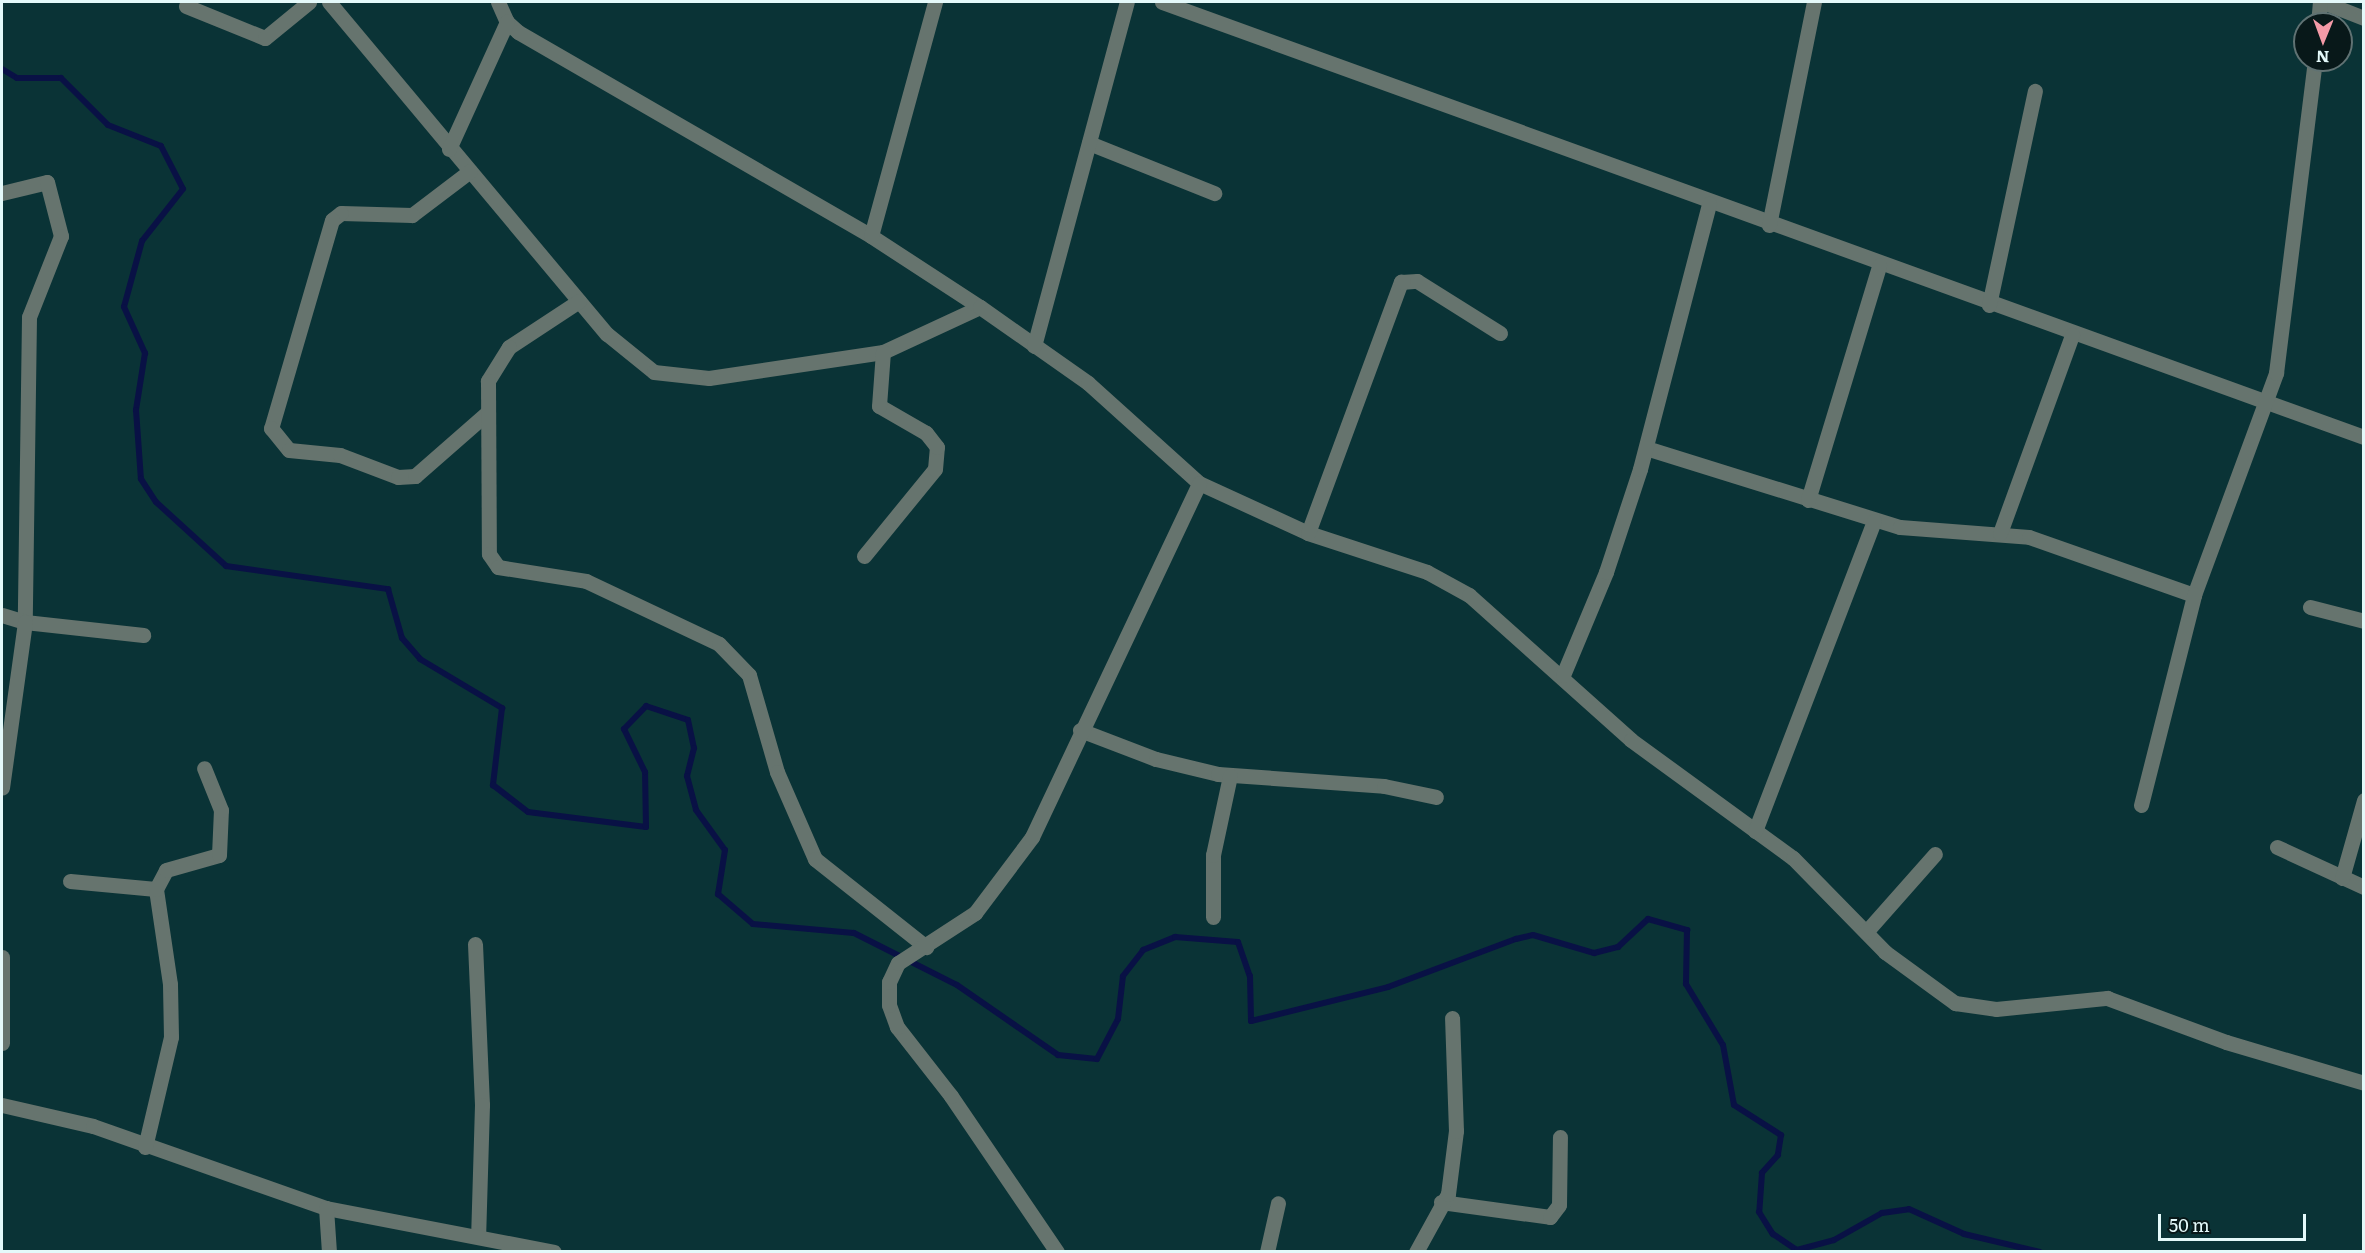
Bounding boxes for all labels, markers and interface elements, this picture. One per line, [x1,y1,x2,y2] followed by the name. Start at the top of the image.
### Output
[2293,12,2353,72] north arrow
[2316,46,2330,70] text: N
[2161,1202,2310,1240] scale bar
[2169,1211,2210,1238] text: 50 m

